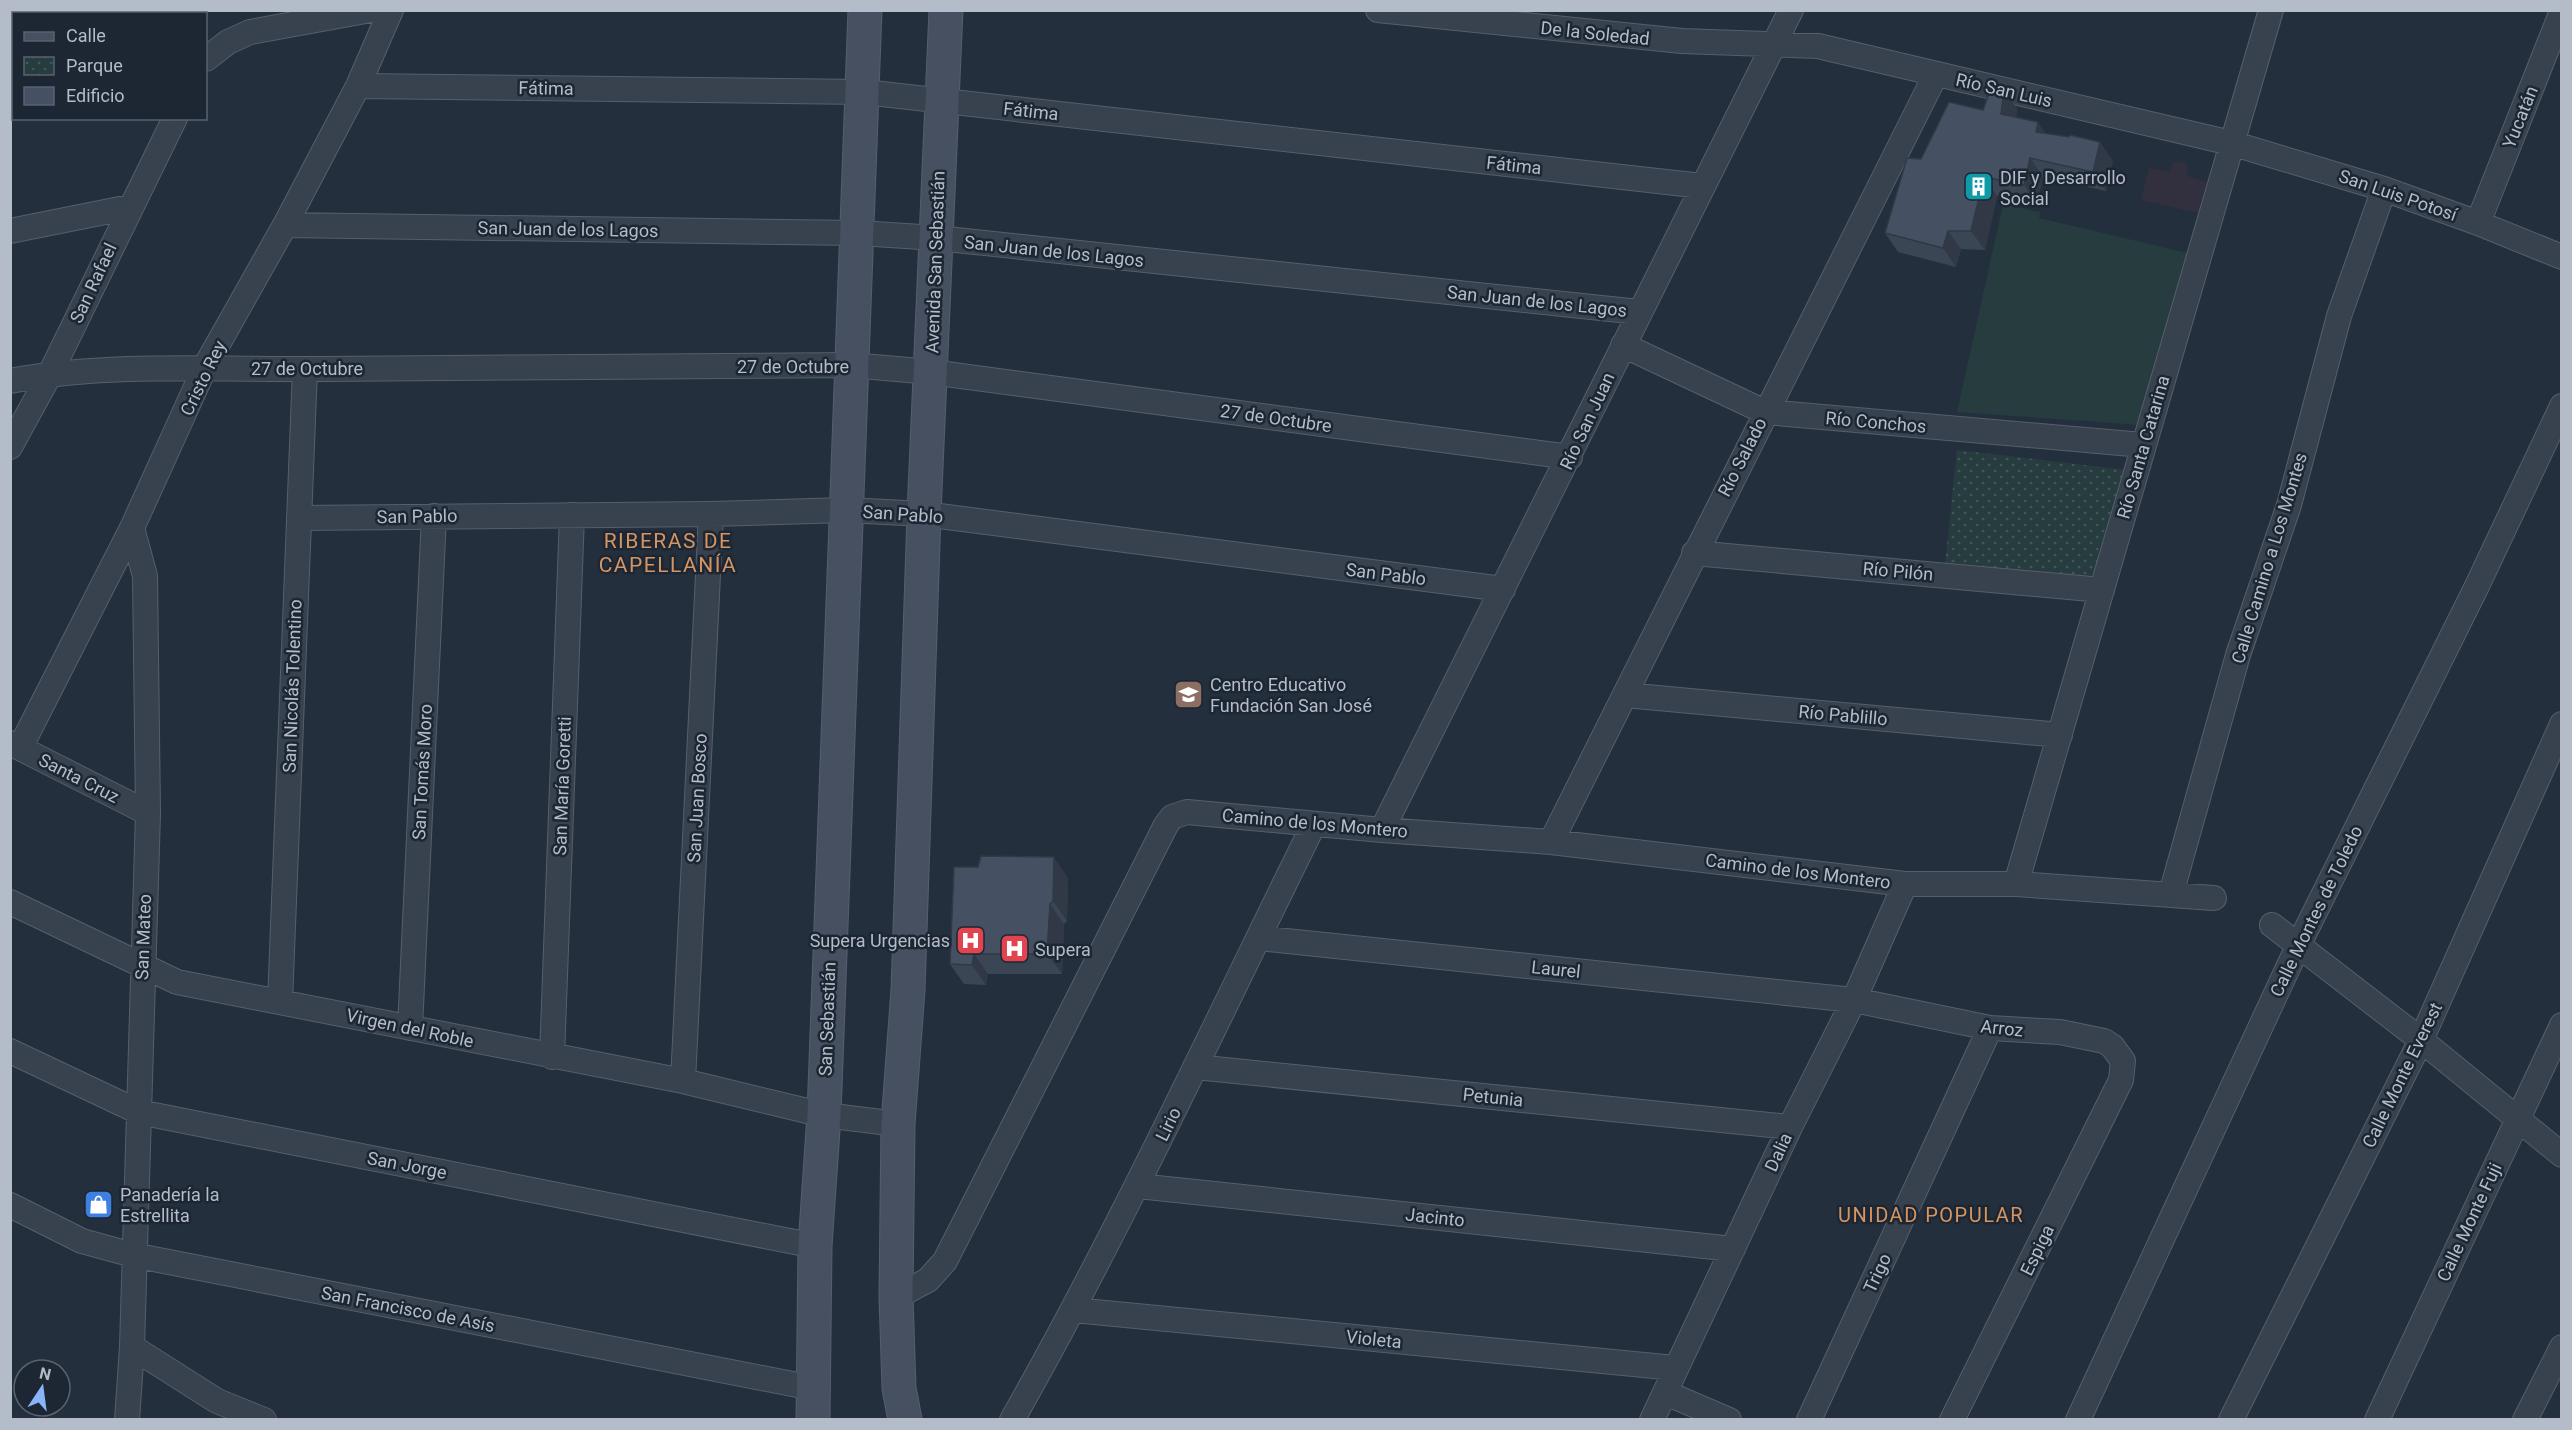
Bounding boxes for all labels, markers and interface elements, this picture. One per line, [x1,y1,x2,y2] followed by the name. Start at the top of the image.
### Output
[12,12,207,120] legend
[1539,17,1651,49] street label: De la Soledad
[66,25,106,46] text: Calle
[66,55,123,76] text: Parque
[1954,69,2054,111] street label: Río San Luis
[518,77,574,99] street label: Fátima
[2498,83,2542,151] street label: Yucatán
[66,85,125,106] text: Edificio
[1002,98,1060,124] street label: Fátima
[1485,152,1543,178] street label: Fátima
[2336,165,2460,225] street label: San Luis Potosí
[2000,167,2126,209] place label: DIF y Desarrollo Social
[921,170,949,354] street label: Avenida San Sebastián
[1963,171,1995,203] building icon: DIF y Desarrollo Social
[478,217,658,241] street label: San Juan de los Lagos
[963,231,1145,271] street label: San Juan de los Lagos
[65,240,121,326] street label: San Rafael
[1446,281,1628,321] street label: San Juan de los Lagos
[176,337,230,419] street label: Cristo Rey
[737,356,849,377] street label: 27 de Octubre
[251,358,363,379] street label: 27 de Octubre
[1555,369,1619,473] street label: Río San Juan
[2112,373,2174,521] street label: Río Santa Catarina
[1219,400,1333,436] street label: 27 de Octubre
[1825,407,1927,437] street label: Río Conchos
[1713,414,1771,500] street label: Río Salado
[2227,450,2311,666] street label: Calle Camino a Los Montes
[862,501,944,527] street label: San Pablo
[376,505,458,527] street label: San Pablo
[599,529,737,577] district label: RIBERAS DE CAPELLANÍA
[1862,557,1934,585] street label: Río Pilón
[1345,559,1427,589] street label: San Pablo
[278,599,306,773] street label: San Nicolás Tolentino
[1210,674,1372,716] place label: Centro Educativo Fundación San José
[1173,678,1205,710] school or university icon: Centro Educativo Fundación San José
[1798,701,1888,729] street label: Río Pablillo
[408,703,436,841] street label: San Tomás Moro
[549,716,575,856] street label: San María Goretti
[683,733,711,863] street label: San Juan Bosco
[35,749,123,807] street label: Santa Cruz
[1221,804,1409,842] street label: Camino de los Montero
[2265,822,2367,1000] street label: Calle Montes de Toledo
[1704,849,1892,893] street label: Camino de los Montero
[131,894,155,980] street label: San Mateo
[955,924,987,956] hospital icon: Supera Urgencias
[810,930,950,951] place label: Supera Urgencias
[998,933,1030,965] hospital icon: Supera
[1035,939,1091,960] place label: Supera
[1530,956,1582,982] street label: Laurel
[815,962,839,1076] street label: San Sebastián
[2358,999,2446,1151] street label: Calle Monte Everest
[344,1004,476,1052] street label: Virgen del Roble
[1980,1015,2024,1041] street label: Arroz
[1462,1083,1524,1111] street label: Petunia
[1151,1104,1185,1144] street label: Lirio
[1760,1129,1796,1175] street label: Dalia
[365,1147,449,1183] street label: San Jorge
[2432,1159,2506,1285] street label: Calle Monte Fuji
[120,1184,219,1226] place label: Panadería la Estrellita
[83,1188,115,1220] shop icon: Panadería la Estrellita
[1404,1203,1466,1231] street label: Jacinto
[1838,1203,2024,1227] district label: UNIDAD POPULAR
[2016,1221,2058,1279] street label: Espiga
[1859,1250,1895,1296] street label: Trigo
[319,1282,497,1336] street label: San Francisco de Asís
[1345,1326,1403,1352] street label: Violeta
[12,1358,72,1418] north arrow
[38,1363,53,1384] text: N

